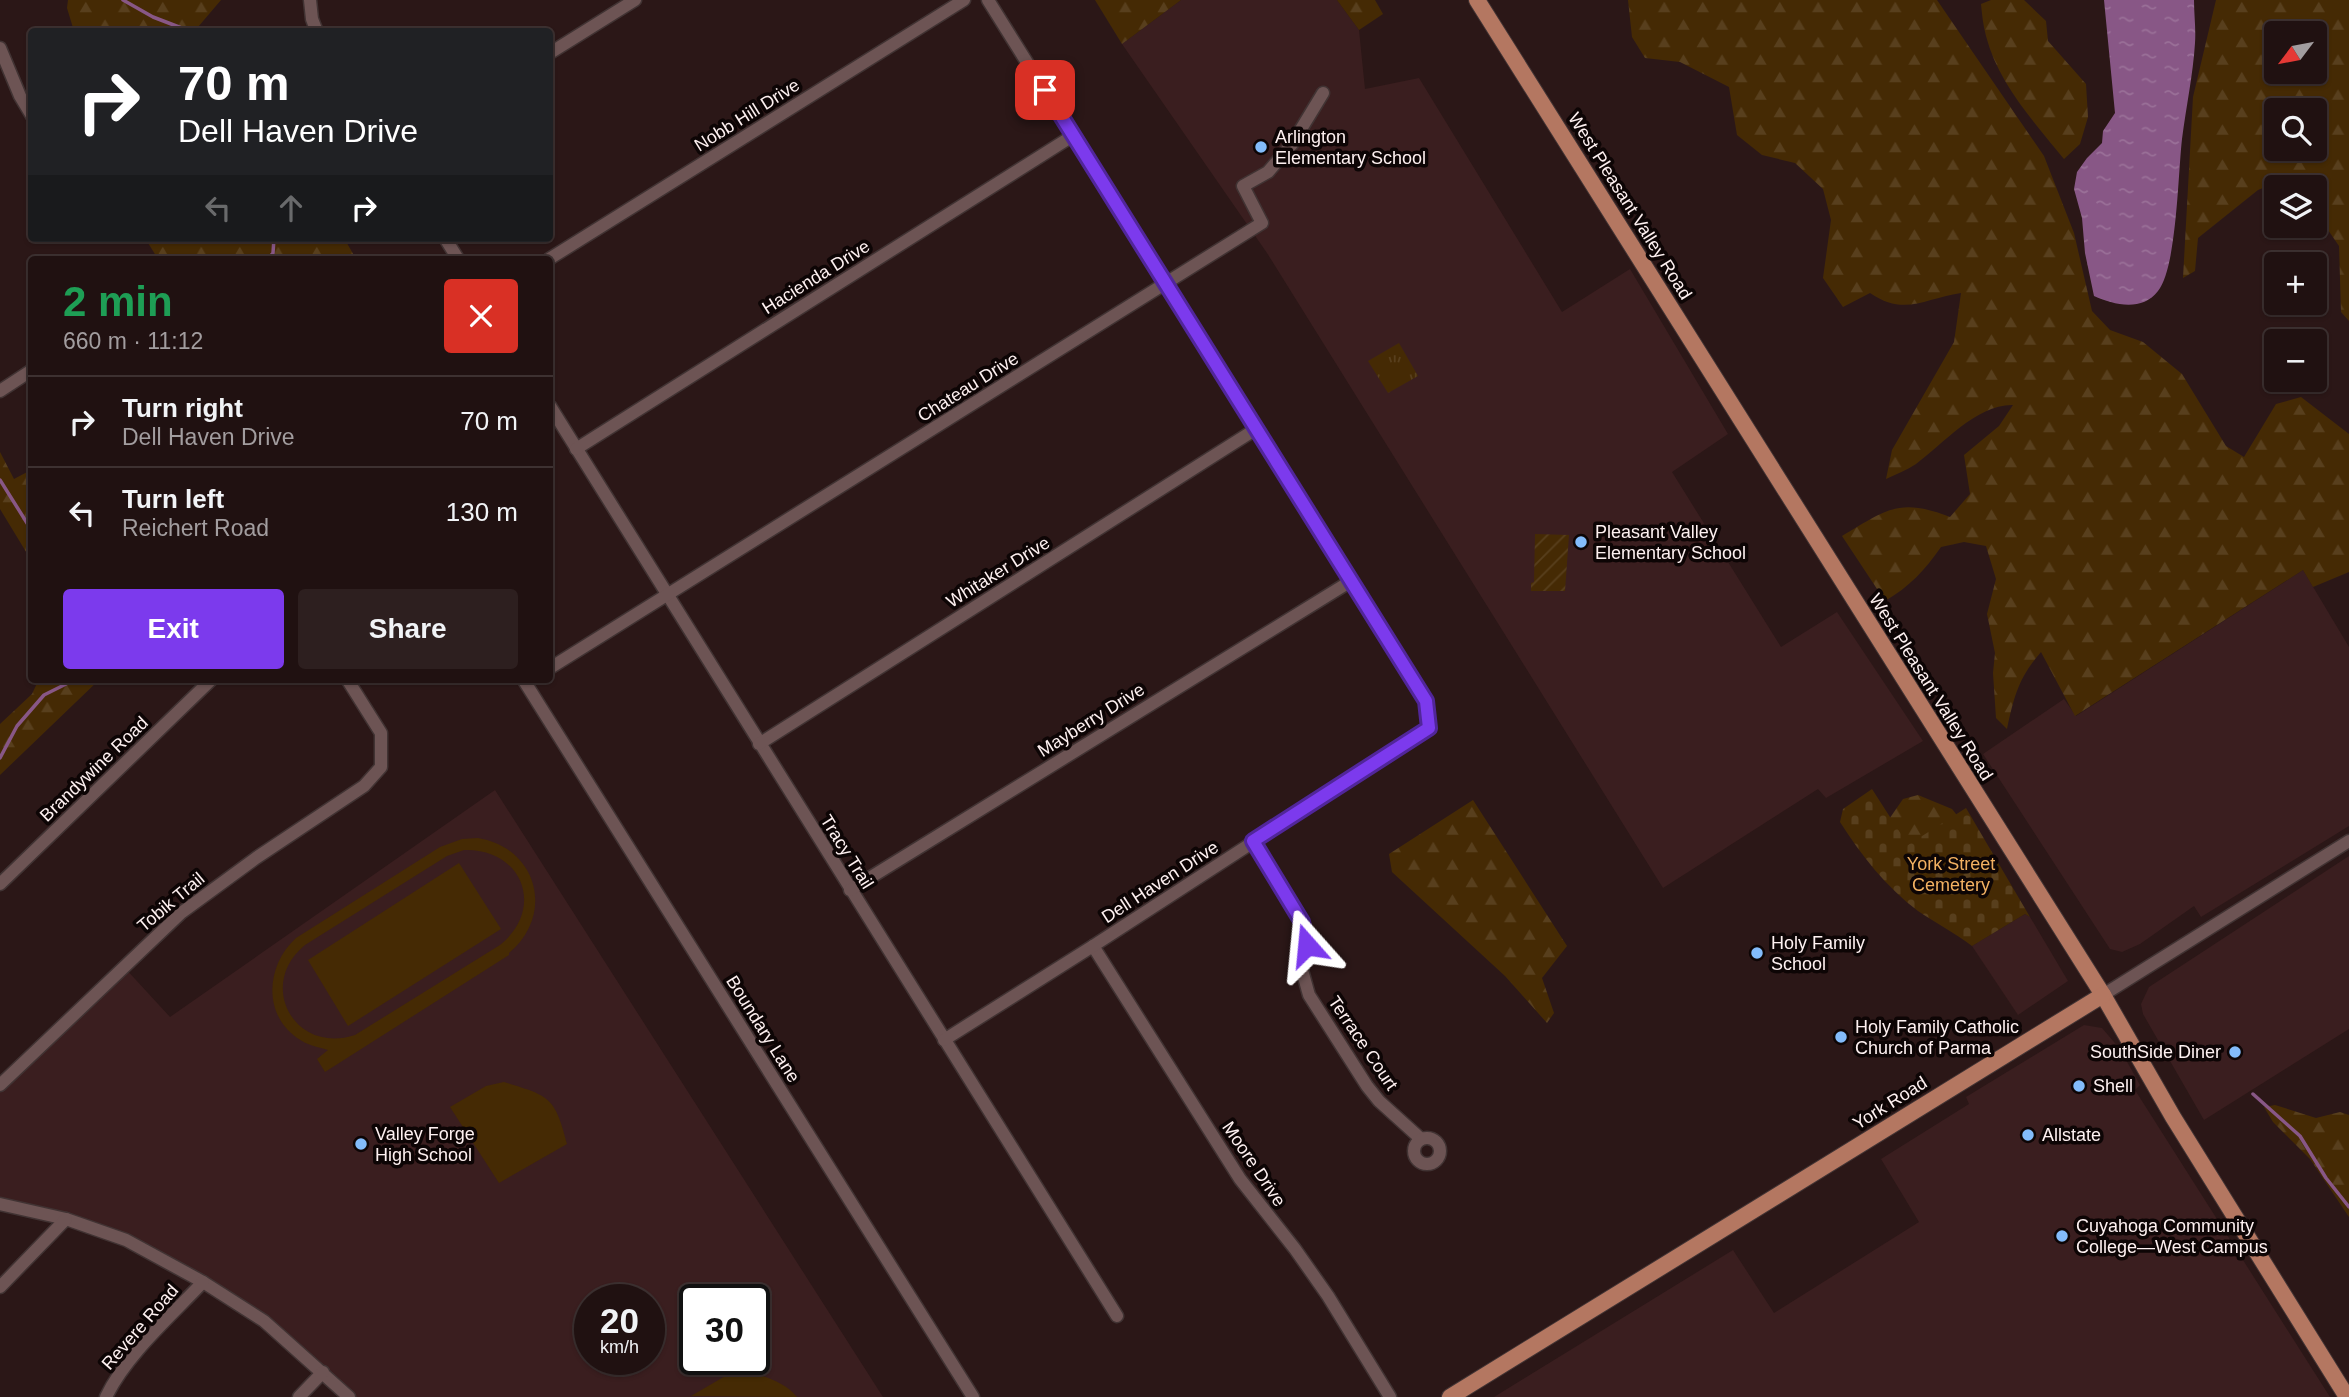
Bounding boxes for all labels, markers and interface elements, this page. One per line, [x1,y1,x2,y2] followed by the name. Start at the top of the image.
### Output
[2264,21,2328,84] north arrow
[2264,21,2327,392] map controls
[63,56,154,147] icon: right
[178,56,290,110] text: 70 m
[1015,60,1075,120] pin
[1026,71,1064,109] icon: arrive
[691,75,803,155] street label: Nobb Hill Drive
[2264,98,2327,161] button: search
[1564,109,1696,303] street label: West Pleasant Valley Road
[178,113,418,149] text: Dell Haven Drive
[1275,127,1426,168] place label: Arlington Elementary School
[1253,139,1269,155] marker: Arlington Elementary School
[2264,175,2327,238] button: layers
[199,189,237,227] icon: left
[272,189,310,227] icon: ahead
[345,189,383,227] icon: right
[759,236,873,318] street label: Hacienda Drive
[2264,252,2327,315] button: +
[63,278,173,325] text: 2 min
[444,279,518,353] button: close
[63,328,203,354] text: 660 m · 11:12
[2264,329,2327,392] button: −
[914,348,1022,426] street label: Chateau Drive
[122,393,243,423] text: Turn right
[63,403,101,441] icon: right
[460,406,518,436] text: 70 m
[122,424,295,450] text: Dell Haven Drive
[122,484,224,514] text: Turn left
[63,494,101,532] icon: left
[446,497,518,527] text: 130 m
[122,515,269,541] text: Reichert Road
[1595,522,1746,563] place label: Pleasant Valley Elementary School
[943,532,1053,612] street label: Whitaker Drive
[1573,534,1589,550] marker: Pleasant Valley Elementary School
[63,589,284,669] button: Exit
[298,589,518,669] button: Share
[1865,590,1997,784] street label: West Pleasant Valley Road
[1034,679,1148,761] street label: Mayberry Drive
[36,712,152,826] street label: Brandywine Road
[816,811,878,893] street label: Tracy Trail
[1098,837,1222,927] street label: Dell Haven Drive
[1907,854,1995,895] park label: York Street Cemetery
[134,868,208,936] street label: Tobik Trail
[1270,908,1344,982] position arrow
[1771,933,1865,974] place label: Holy Family School
[1749,945,1765,961] marker: Holy Family School
[722,972,804,1086] street label: Boundary Lane
[1324,992,1402,1094] street label: Terrace Court
[1855,1017,2019,1058] place label: Holy Family Catholic Church of Parma
[1833,1029,1849,1045] marker: Holy Family Catholic Church of Parma
[2090,1042,2221,1062] place label: SouthSide Diner
[2227,1044,2243,1060] marker: SouthSide Diner
[1849,1072,1931,1134] street label: York Road
[2093,1076,2133,1096] place label: Shell
[2071,1078,2087,1094] marker: Shell
[1218,1118,1290,1210] street label: Moore Drive
[375,1124,475,1165] place label: Valley Forge High School
[2042,1125,2101,1145] place label: Allstate
[2020,1127,2036,1143] marker: Allstate
[353,1136,369,1152] marker: Valley Forge High School
[2076,1216,2268,1257] place label: Cuyahoga Community College—West Campus
[2054,1228,2070,1244] marker: Cuyahoga Community College—West Campus
[98,1280,182,1374] street label: Revere Road
[679,1284,770,1375] speed limit sign: 30
[600,1301,639,1340] text: 20
[600,1337,639,1357] text: km/h

